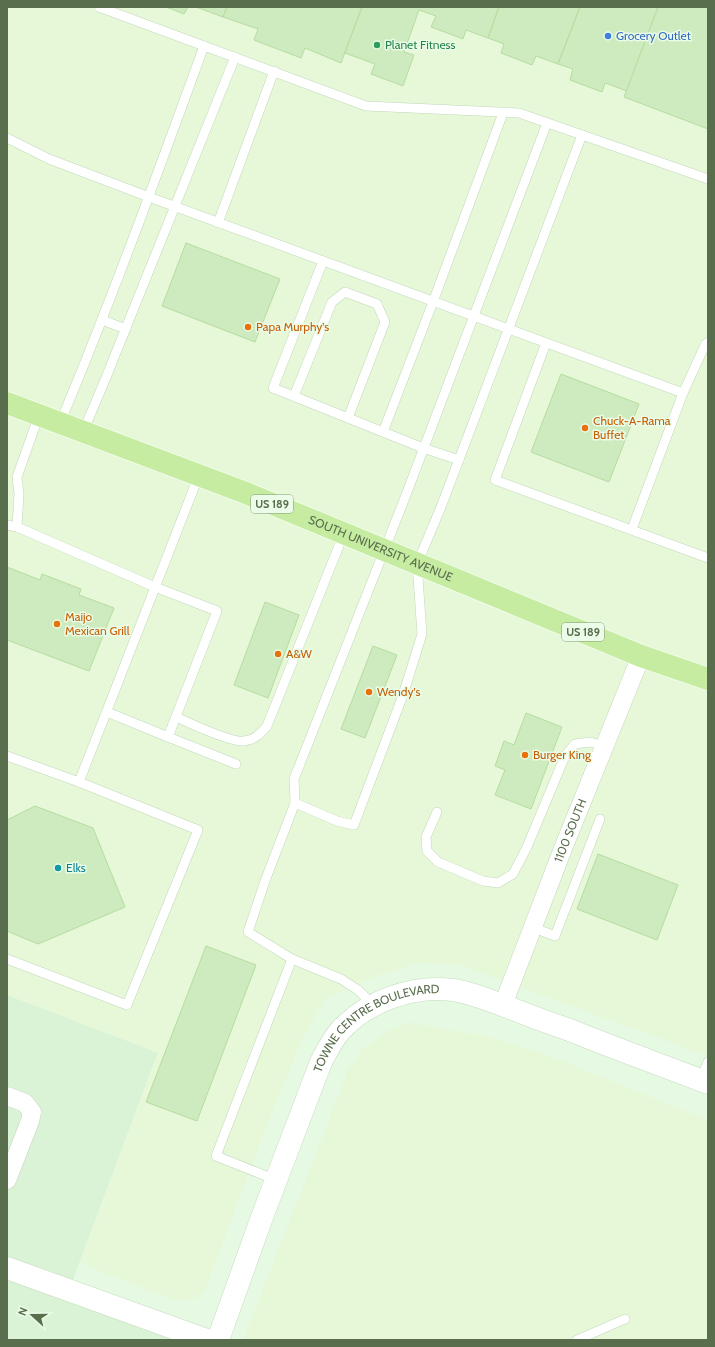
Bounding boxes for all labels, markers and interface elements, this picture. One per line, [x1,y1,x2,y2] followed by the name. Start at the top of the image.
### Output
[616,28,691,43] place label: Grocery Outlet
[603,31,613,41] marker: Grocery Outlet
[385,37,456,52] place label: Planet Fitness
[372,40,382,50] marker: Planet Fitness
[256,319,329,334] place label: Papa Murphy's
[243,322,253,332] marker: Papa Murphy's
[593,413,671,442] place label: Chuck-A-Rama Buffet
[580,423,590,433] marker: Chuck-A-Rama Buffet
[251,495,293,513] road number: US 189
[306,512,455,585] street label: SOUTH UNIVERSITY AVENUE
[65,609,130,638] place label: Maijo Mexican Grill
[52,619,62,629] marker: Maijo Mexican Grill
[562,623,604,641] road number: US 189
[286,646,312,661] place label: A&W
[273,649,283,659] marker: A&W
[377,684,420,699] place label: Wendy's
[364,687,374,697] marker: Wendy's
[533,747,592,762] place label: Burger King
[520,750,530,760] marker: Burger King
[550,796,589,864] street label: 1100 SOUTH
[66,860,86,875] place label: Elks
[53,863,63,873] marker: Elks
[310,981,440,1074] street label: TOWNE CENTRE BOULEVARD
[12,1295,52,1335] north arrow
[15,1305,31,1318] text: N

